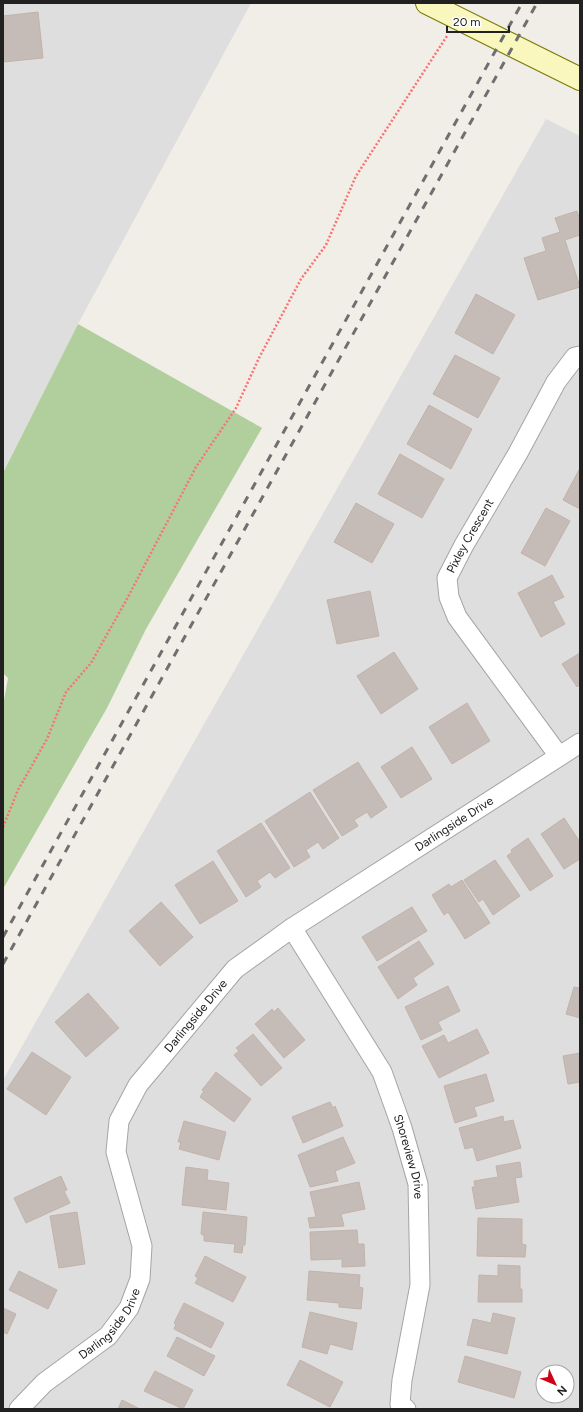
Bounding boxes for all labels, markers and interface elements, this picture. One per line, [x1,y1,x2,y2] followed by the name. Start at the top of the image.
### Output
[447,8,509,34] scale bar
[453,15,481,29] text: 20 m
[444,496,497,575] street label: Pixley Crescent
[412,793,496,854] street label: Darlingside Drive
[161,976,230,1055] street label: Darlingside Drive
[391,1113,425,1200] street label: Shoreview Drive
[76,1286,143,1362] street label: Darlingside Drive
[535,1364,575,1404] north arrow
[554,1383,569,1398] text: N

